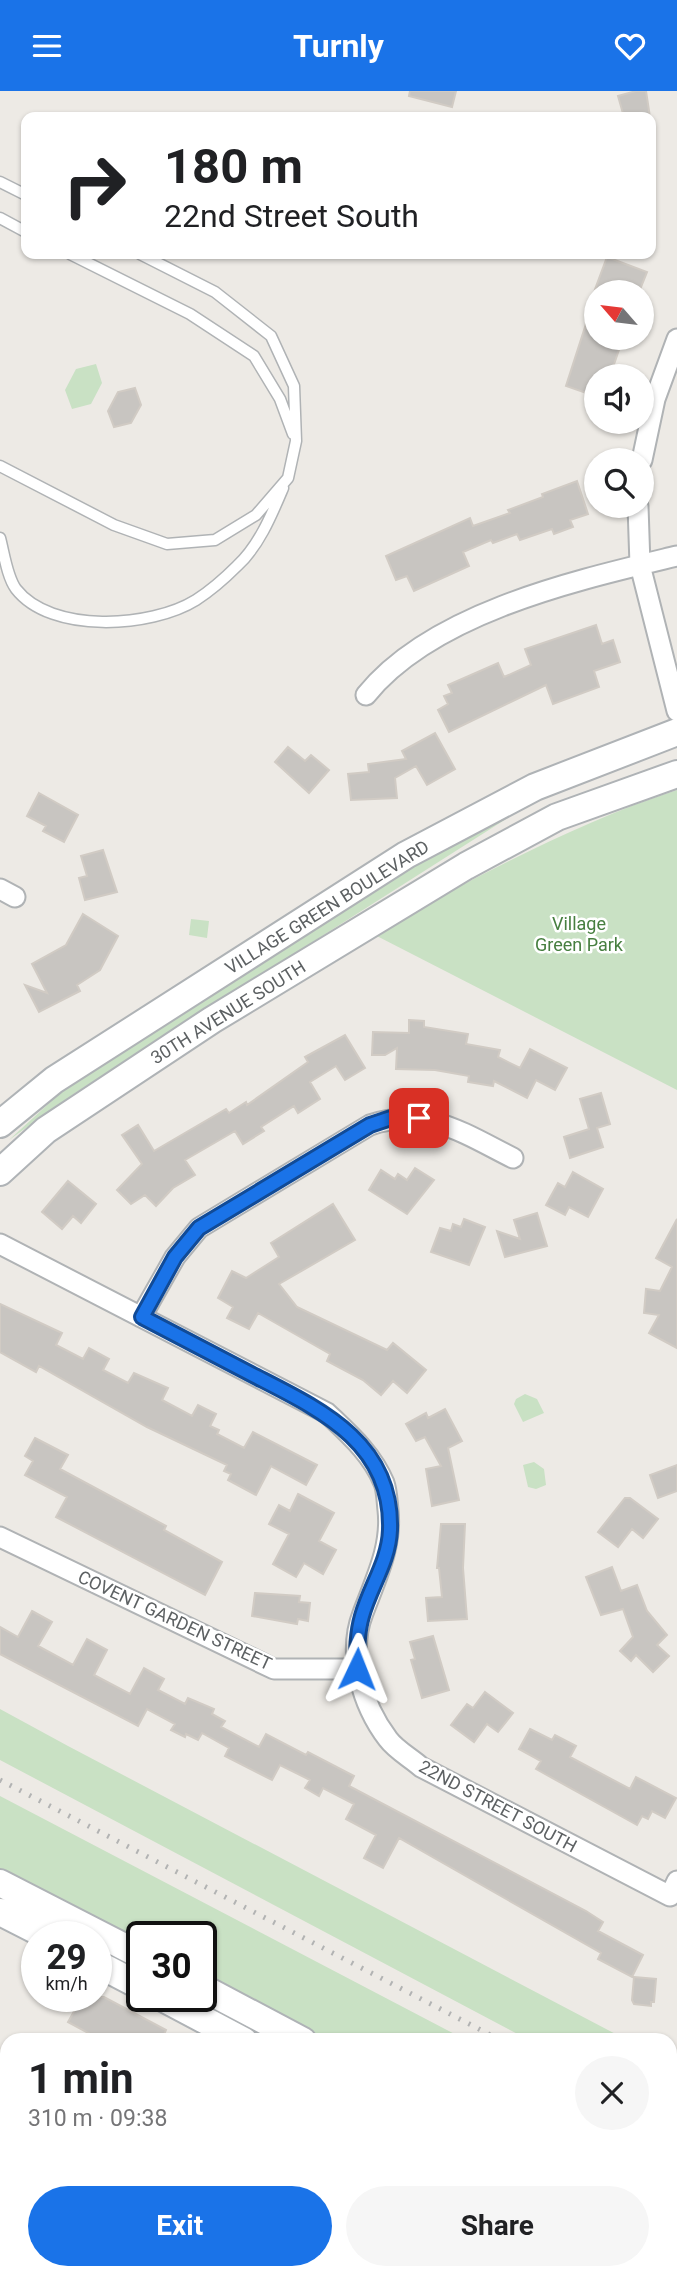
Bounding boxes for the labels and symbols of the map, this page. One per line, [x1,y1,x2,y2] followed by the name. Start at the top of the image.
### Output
[584,280,654,350] north arrow
[221,835,433,979] street label: VILLAGE GREEN BOULEVARD
[535,913,624,955] park label: Village Green Park
[147,956,309,1068] street label: 30TH AVENUE SOUTH
[389,1088,449,1148] pin
[75,1566,275,1674] street label: COVENT GARDEN STREET
[320,1632,394,1706] position arrow
[416,1755,580,1857] street label: 22ND STREET SOUTH
[126,1921,217,2012] speed limit sign: 30

